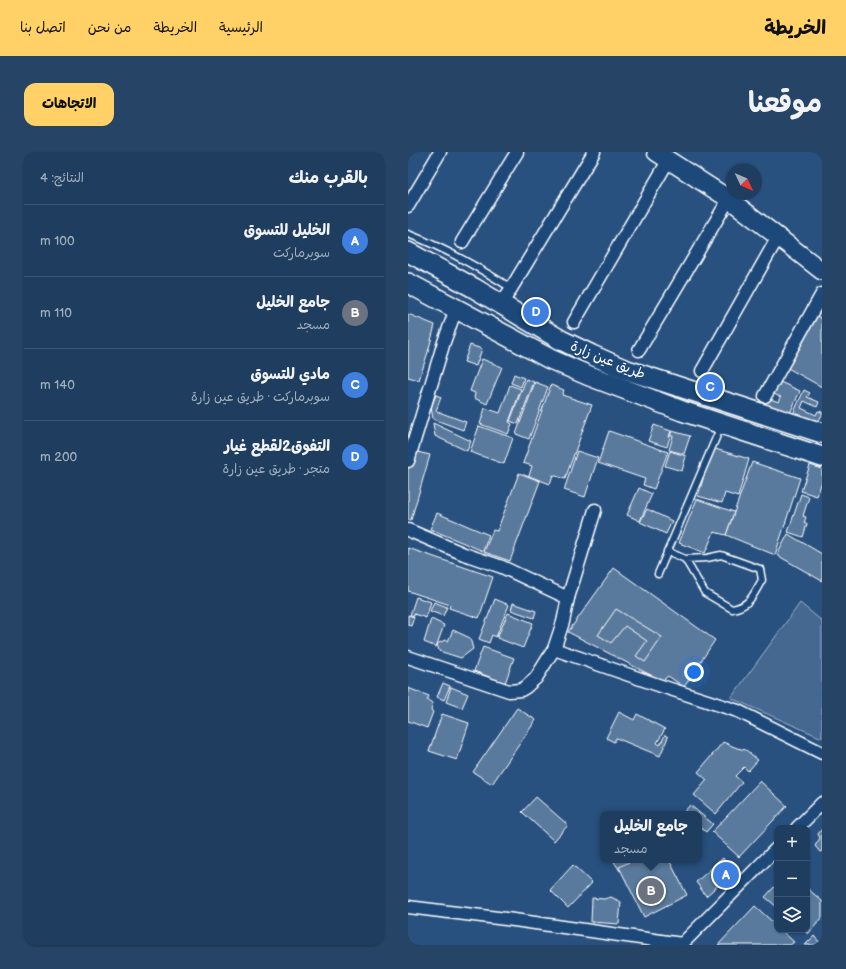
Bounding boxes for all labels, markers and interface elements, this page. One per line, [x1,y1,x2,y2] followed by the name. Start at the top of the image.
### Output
[764,17,826,40] text: الخريطة
[20,19,66,36] text: اتصل بنا
[88,19,131,36] text: من نحن
[153,19,197,36] text: الخريطة
[219,19,263,36] text: الرئيسية
[24,83,114,126] button: الاتجاهات
[748,87,822,120] text: موقعنا
[726,164,762,200] north arrow
[289,168,368,188] text: بالقرب منك
[40,170,84,186] text: النتائج: 4
[244,221,330,240] text: الخليل للتسوق
[40,233,75,249] text: 100 m
[351,233,359,249] text: A
[273,245,330,261] text: سوبرماركت
[256,293,330,312] text: جامع الخليل
[523,297,549,327] pin: D
[40,305,72,321] text: 110 m
[350,305,360,321] text: B
[297,317,330,333] text: مسجد
[568,337,648,383] street label: طريق عين زارة
[250,365,330,384] text: مادي للتسوق
[697,372,723,402] pin: C
[40,377,75,393] text: 140 m
[350,377,360,393] text: C
[191,389,330,405] text: سوبرماركت · طريق عين زارة
[224,437,330,456] text: التفوق2لقطع غيار
[40,449,77,465] text: 200 m
[350,449,360,465] text: D
[223,461,330,477] text: متجر · طريق عين زارة
[684,662,704,682] your location
[600,811,702,863] popup
[614,817,688,836] text: جامع الخليل
[774,825,810,933] map controls
[774,825,810,861] button: +
[614,841,648,857] text: مسجد
[713,860,739,890] pin: A
[774,861,810,897] button: −
[638,876,664,906] pin: B
[774,897,810,933] button: layers

